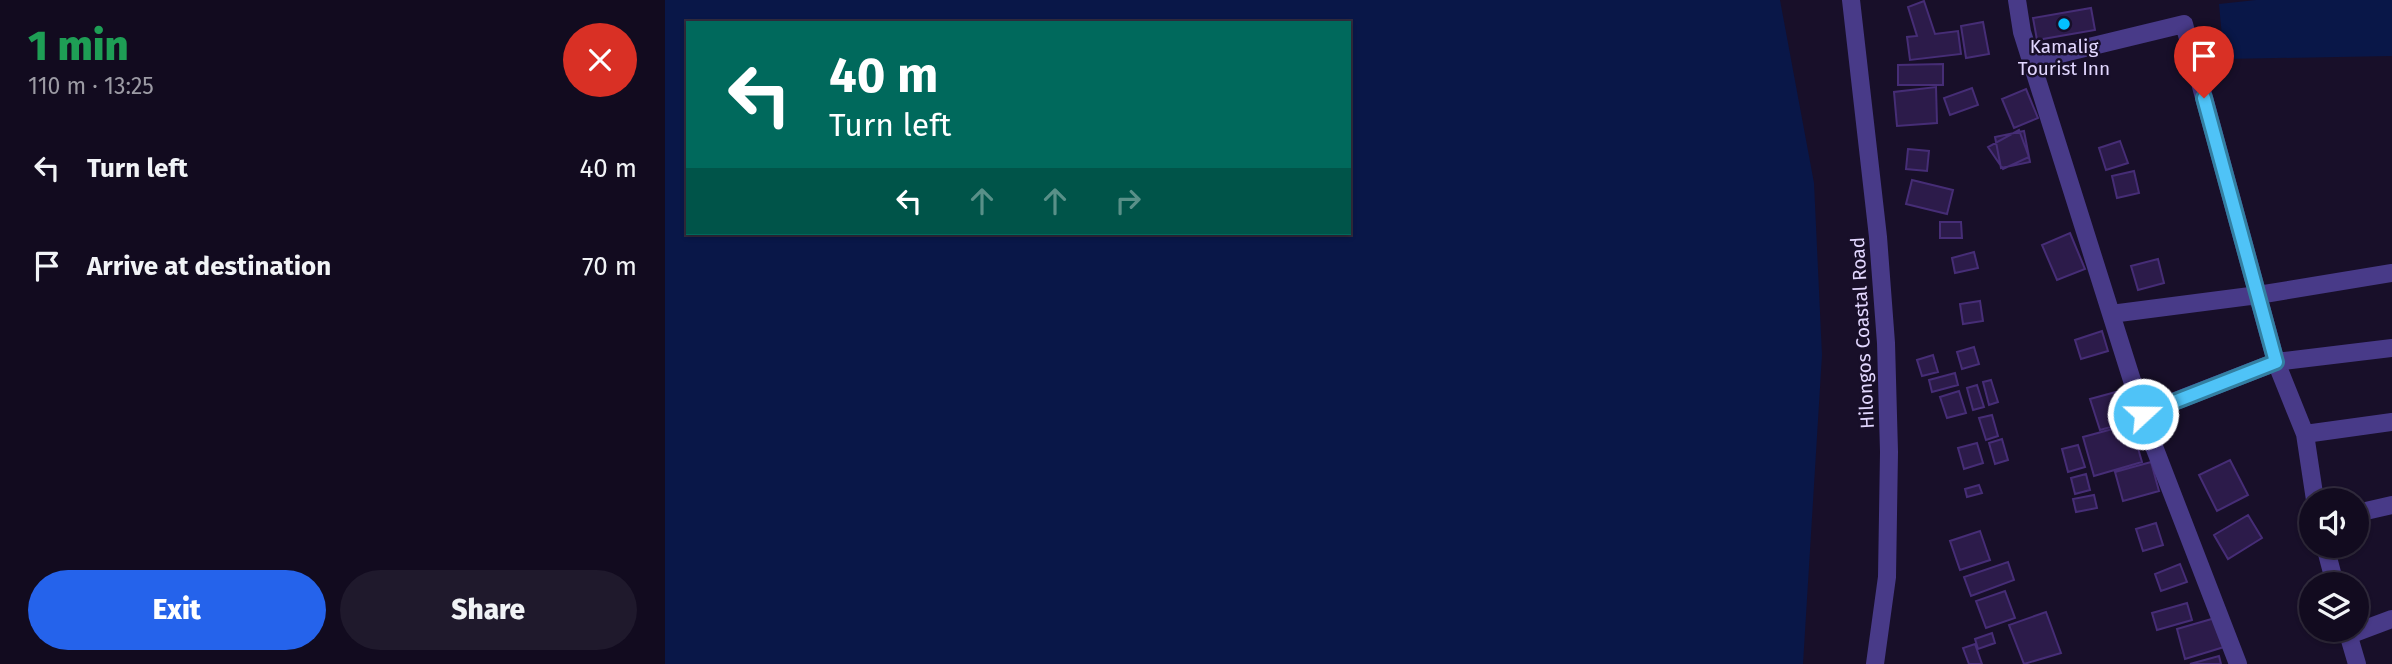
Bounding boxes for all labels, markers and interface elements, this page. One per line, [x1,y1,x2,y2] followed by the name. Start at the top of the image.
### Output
[2056,16,2072,32] marker: Kamalig Tourist Inn
[28,21,129,71] text: 1 min
[563,23,637,97] button: close
[2174,26,2234,98] pin
[2018,35,2110,80] place label: Kamalig Tourist Inn
[2185,37,2223,75] icon: arrive
[829,46,938,105] text: 40 m
[714,49,805,140] icon: left
[28,72,154,100] text: 110 m · 13:25
[829,106,951,144] text: Turn left
[28,149,66,187] icon: left
[87,153,188,184] text: Turn left
[579,153,637,184] text: 40 m
[890,182,928,220] icon: left
[963,182,1001,220] icon: ahead
[1036,182,1074,220] icon: ahead
[1109,182,1147,220] icon: right
[1846,236,1879,429] street label: Hilongos Coastal Road
[28,247,66,285] icon: arrive
[87,251,331,282] text: Arrive at destination
[582,251,637,282] text: 70 m
[2106,377,2180,451] position arrow
[2299,488,2369,642] map controls
[2299,488,2369,558] button: sound
[28,570,326,650] button: Exit
[340,570,637,650] button: Share
[2299,572,2369,642] button: layers

